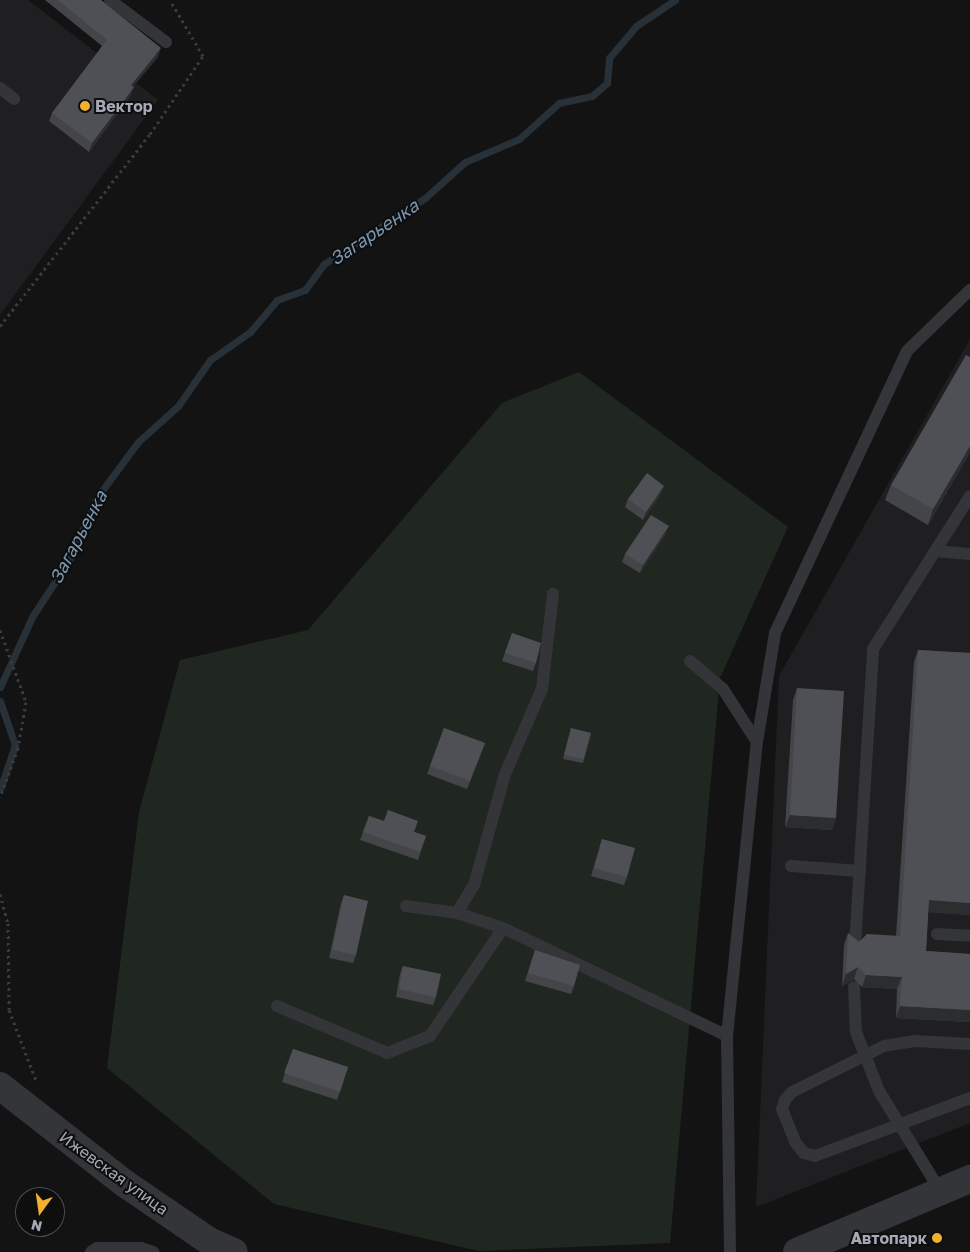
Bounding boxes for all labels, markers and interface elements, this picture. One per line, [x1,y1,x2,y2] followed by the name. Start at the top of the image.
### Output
[95,96,153,116] place label: Вектор
[79,100,91,112] marker: Вектор
[326,194,422,270] water label: Загарьенка
[44,487,112,587] water label: Загарьенка
[56,1127,172,1219] street label: Ижевская улица
[15,1187,65,1237] north arrow
[29,1217,44,1236] text: N
[851,1228,927,1248] place label: Автопарк
[931,1232,943,1244] marker: Автопарк

